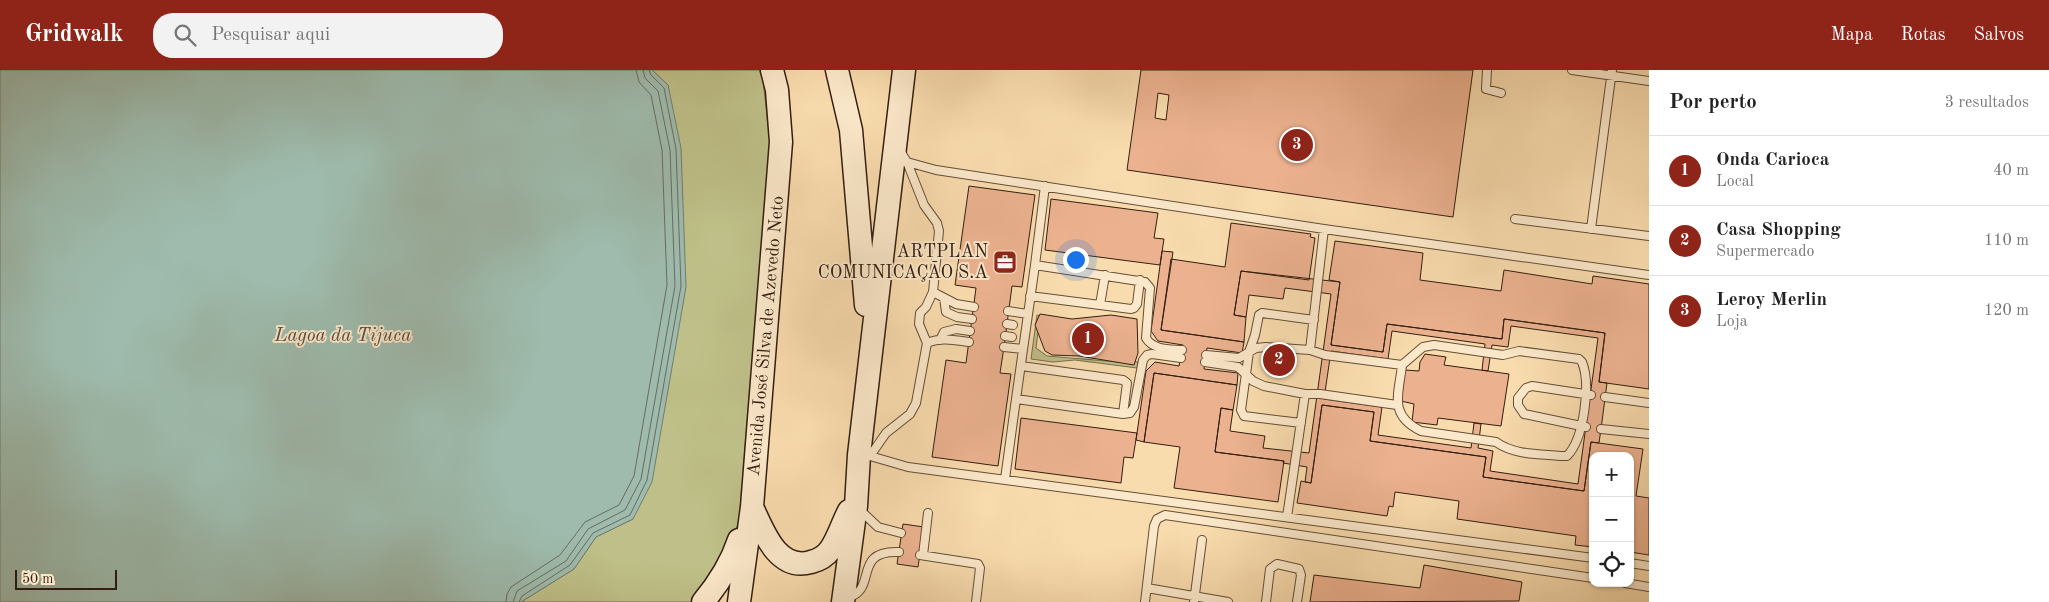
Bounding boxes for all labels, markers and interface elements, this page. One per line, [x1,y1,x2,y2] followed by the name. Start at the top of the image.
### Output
[153,13,503,58] search box
[171,21,199,49] icon: search
[25,23,123,47] text: Gridwalk
[211,26,330,45] text: Pesquisar aqui
[1831,26,1873,44] text: Mapa
[1901,26,1946,44] text: Rotas
[1974,26,2024,44] text: Salvos
[1669,92,1757,113] text: Por perto
[1945,95,2029,111] text: 3 resultados
[1281,126,1313,164] pin: 3
[1716,151,1829,170] text: Onda Carioca
[1680,163,1690,179] text: 1
[1993,163,2029,179] text: 40 m
[1716,174,1754,190] text: Local
[745,195,787,477] street label: Avenida José Silva de Azevedo Neto
[1716,221,1841,240] text: Casa Shopping
[1680,233,1690,249] text: 2
[1984,233,2029,249] text: 110 m
[818,243,988,282] place label: ARTPLAN COMUNICAÇÃO S.A
[1716,244,1814,260] text: Supermercado
[1063,247,1089,273] your location
[992,249,1018,275] office icon: ARTPLAN COMUNICAÇÃO S.A
[1716,291,1827,310] text: Leroy Merlin
[1680,303,1690,319] text: 3
[1984,303,2029,319] text: 120 m
[1716,314,1748,330] text: Loja
[1072,320,1104,358] pin: 1
[274,327,411,346] water label: Lagoa da Tijuca
[1263,341,1295,379] pin: 2
[1589,452,1634,587] map controls
[1589,452,1634,497] button: +
[1589,497,1634,542] button: −
[1589,542,1634,587] button: locate
[15,567,118,590] scale bar
[22,572,53,586] text: 50 m

